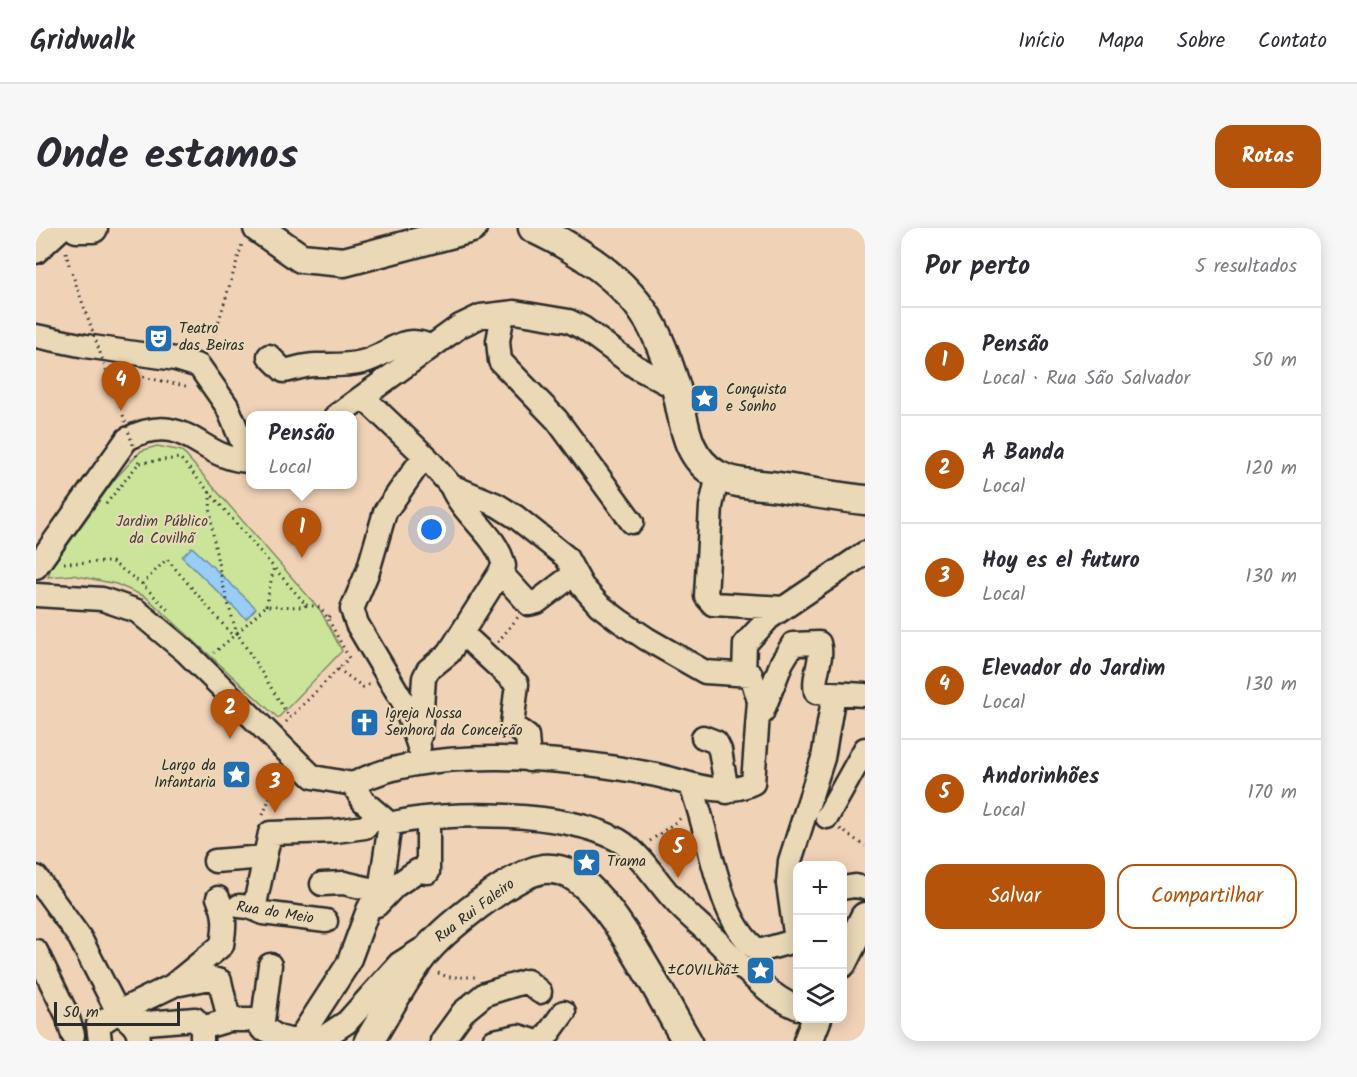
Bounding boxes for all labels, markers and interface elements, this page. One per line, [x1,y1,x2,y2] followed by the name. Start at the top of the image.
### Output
[30,19,135,64] text: Gridwalk
[1018,25,1065,58] text: Início
[1098,25,1144,58] text: Mapa
[1177,25,1225,58] text: Sobre
[1258,25,1327,58] text: Contato
[36,123,298,190] text: Onde estamos
[1215,125,1321,188] button: Rotas
[925,246,1030,288] text: Por perto
[1195,251,1297,283] text: 5 resultados
[179,317,245,358] place label: Teatro das Beiras
[142,322,174,354] theatre icon: Teatro das Beiras
[982,328,1049,363] text: Pensão
[941,345,948,377] text: 1
[1252,345,1297,377] text: 50 m
[102,362,140,411] pin: 4
[982,363,1190,395] text: Local · Rua São Salvador
[726,378,787,419] place label: Conquista e Sonho
[689,383,721,415] place icon: Conquista e Sonho
[246,411,357,489] popup
[268,417,335,452] text: Pensão
[982,436,1065,471] text: A Banda
[268,452,311,484] text: Local
[939,453,950,485] text: 2
[1245,453,1297,485] text: 120 m
[982,471,1025,503] text: Local
[282,508,322,558] pin: 1
[116,510,208,551] park label: Jardim Público da Covilhã
[417,515,446,544] your location
[982,544,1140,579] text: Hoy es el futuro
[939,561,950,593] text: 3
[1245,561,1297,593] text: 130 m
[982,579,1025,611] text: Local
[982,652,1165,687] text: Elevador do Jardim
[939,669,950,701] text: 4
[1245,669,1297,701] text: 130 m
[982,687,1025,719] text: Local
[210,690,250,739] pin: 2
[385,702,523,743] place label: Igreja Nossa Senhora da Conceição
[348,707,380,739] church icon: Igreja Nossa Senhora da Conceição
[154,754,216,795] place label: Largo da Infantaria
[221,759,253,791] place icon: Largo da Infantaria
[982,760,1099,795] text: Andorinhões
[256,764,294,813] pin: 3
[939,777,950,809] text: 5
[1248,777,1297,809] text: 170 m
[982,795,1025,827] text: Local
[658,828,698,878] pin: 5
[570,846,602,878] place icon: Trama
[607,850,646,874] place label: Trama
[793,861,847,1023] map controls
[793,861,847,915] button: +
[925,864,1105,929] button: Salvar
[1117,864,1297,929] button: Compartilhar
[430,873,520,949] street label: Rua Rui Faleiro
[234,895,316,931] street label: Rua do Meio
[793,915,847,969] button: −
[744,955,776,987] place icon: ±COVILhã±
[667,959,740,983] place label: ±COVILhã±
[793,969,847,1023] button: layers
[54,999,180,1026] scale bar
[63,1000,99,1025] text: 50 m

